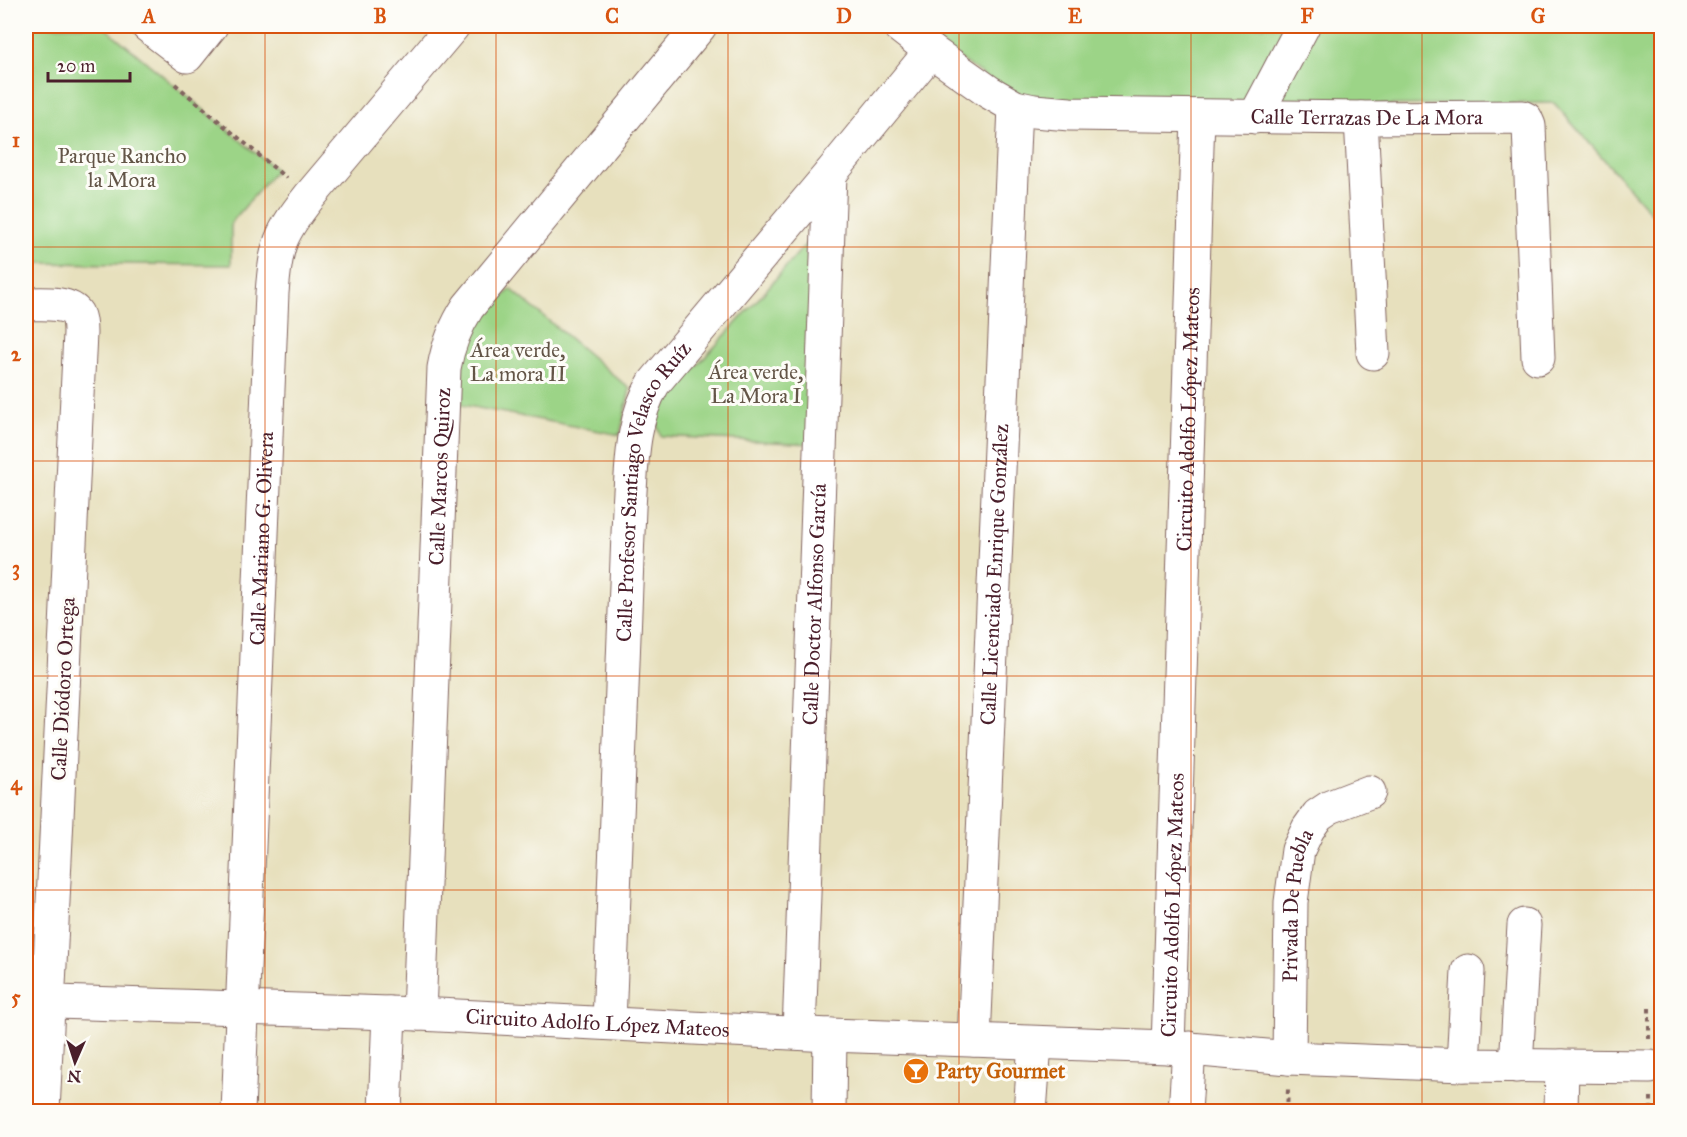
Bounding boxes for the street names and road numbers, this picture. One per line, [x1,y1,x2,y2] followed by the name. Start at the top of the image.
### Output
[1250,103,1483,131] street label: Calle Terrazas De La Mora
[1171,287,1205,552] street label: Circuito Adolfo López Mateos
[611,336,697,643] street label: Calle Profesor Santiago Velasco Ruíz
[423,387,456,566] street label: Calle Marcos Quiroz
[975,423,1014,726] street label: Calle Licenciado Enrique González
[244,431,279,646] street label: Calle Mariano G. Olivera
[797,483,832,726] street label: Calle Doctor Alfonso García
[45,596,81,781] street label: Calle Diódoro Ortega
[1155,772,1190,1038] street label: Circuito Adolfo López Mateos
[1277,825,1319,983] street label: Privada De Puebla
[465,1003,730,1043] street label: Circuito Adolfo López Mateos

